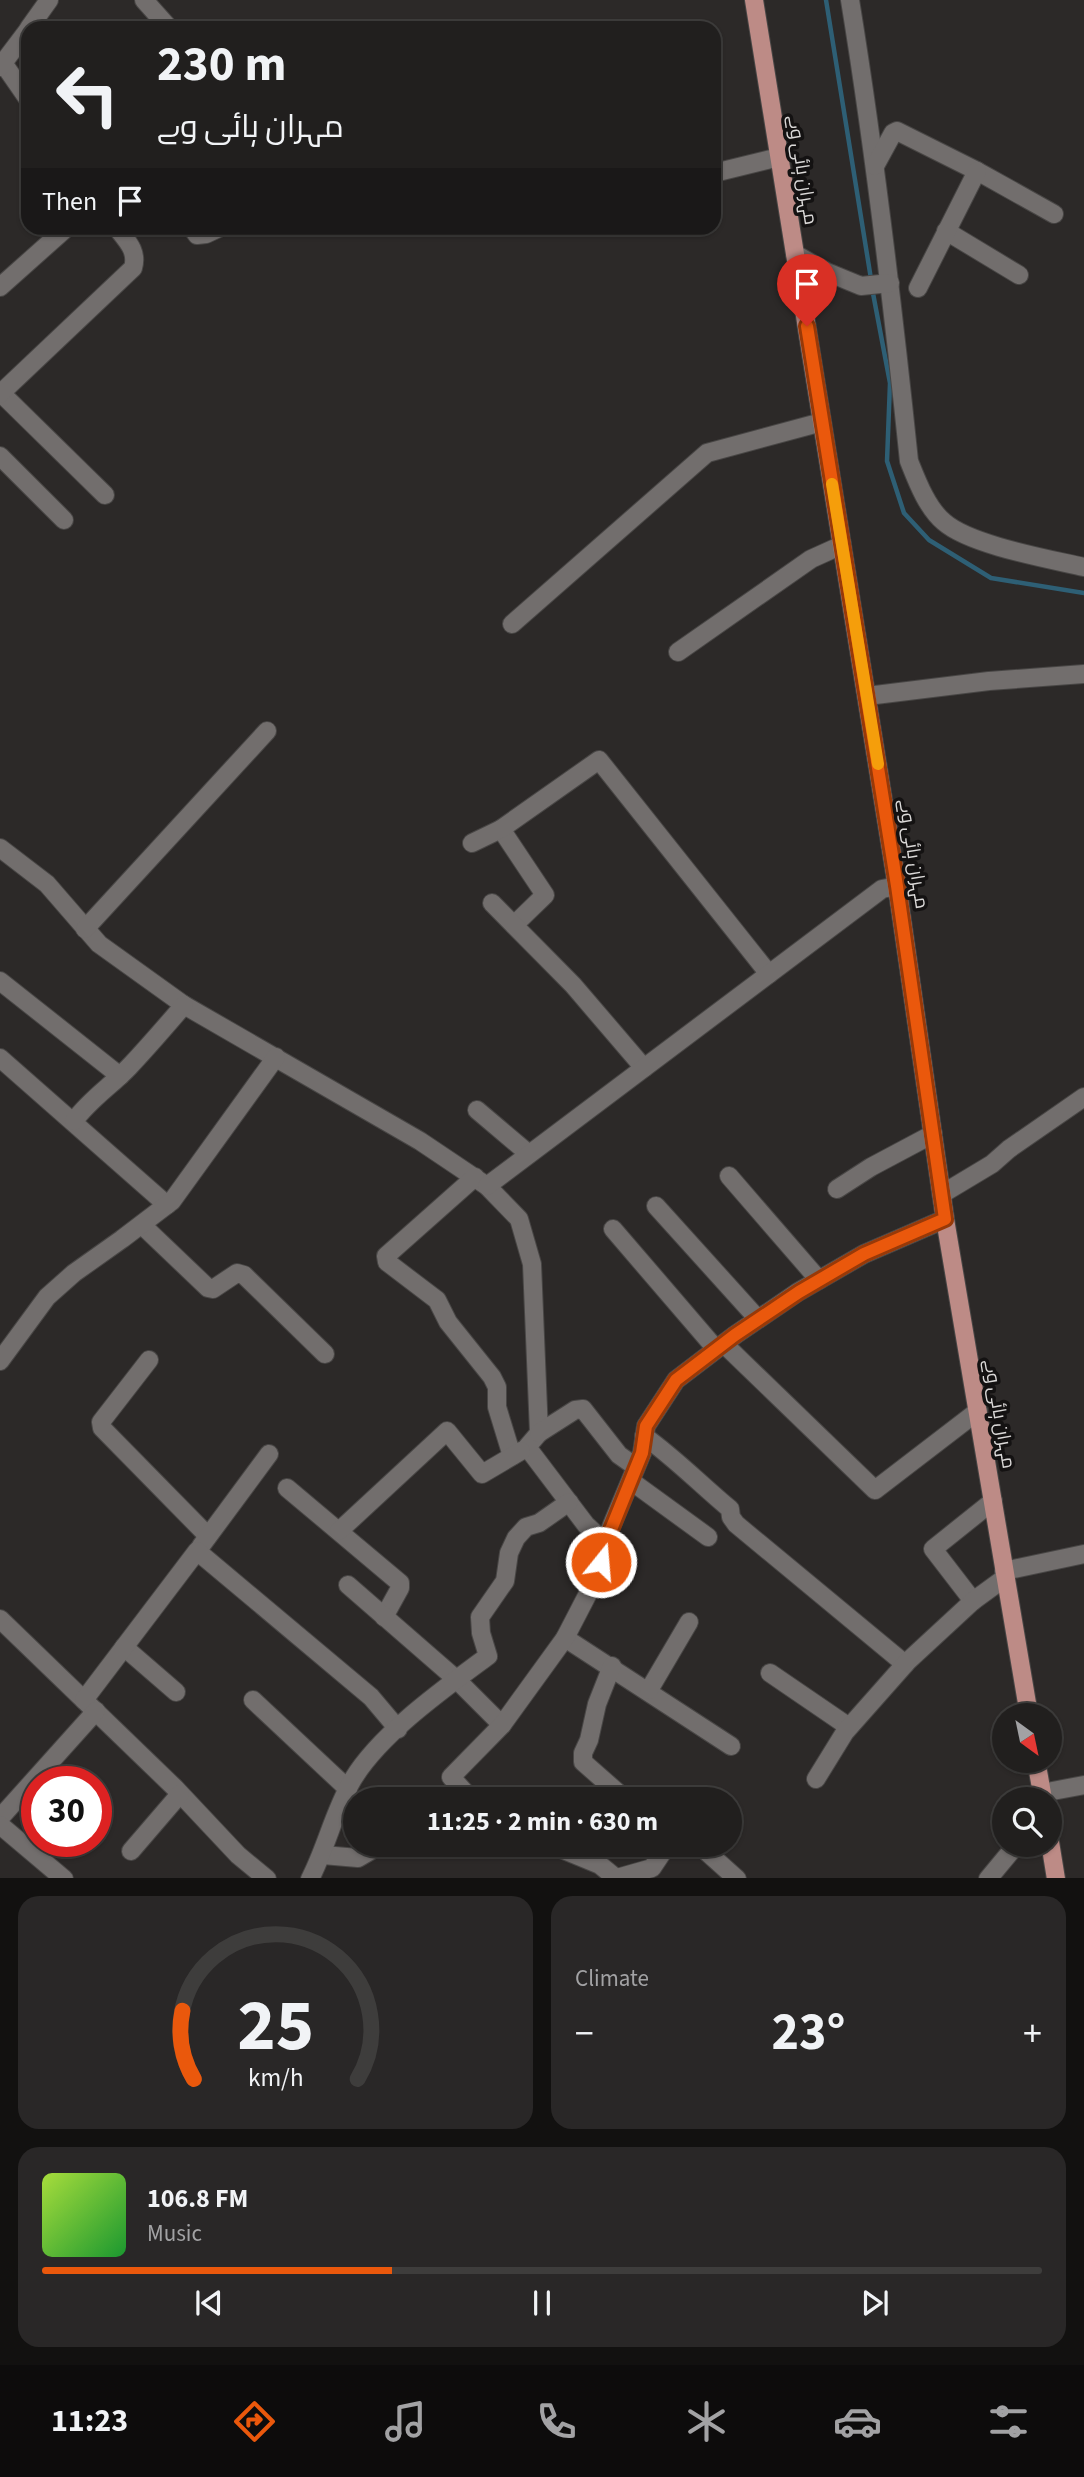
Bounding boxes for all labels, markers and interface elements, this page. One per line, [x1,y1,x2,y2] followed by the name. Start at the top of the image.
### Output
[157,30,286,100] text: 230 m
[42,49,133,140] icon: left
[157,104,344,150] text: مہران ہائی وے
[780,113,824,227] street label: مہران ہائی وے
[111,182,149,220] icon: arrive
[42,183,97,220] text: Then
[777,254,837,326] pin
[788,265,826,303] icon: arrive
[891,797,935,911] street label: مہران ہائی وے
[976,1357,1022,1471] street label: مہران ہائی وے
[564,1525,638,1599] position arrow
[992,1703,1062,1773] north arrow
[992,1703,1062,1857] map controls
[21,1766,112,1857] speed limit sign: 30
[992,1787,1062,1857] button: search
[427,1803,658,1840] text: 11:25 · 2 min · 630 m
[575,1962,649,1995] text: Climate
[237,1974,314,2078] text: 25
[772,1996,845,2070] text: 23°
[575,2007,594,2061] text: −
[1023,2007,1042,2061] text: +
[248,2059,303,2095] text: km/h
[147,2180,248,2217] text: 106.8 FM
[147,2217,202,2250] text: Music
[190,2284,228,2322] icon: previous
[523,2284,561,2322] icon: pause
[856,2284,894,2322] icon: next
[230,2397,279,2446] icon: directions
[381,2397,430,2446] icon: music
[532,2397,581,2446] icon: phone
[682,2397,731,2446] icon: climate
[833,2397,882,2446] icon: car
[984,2397,1033,2446] icon: filters
[51,2398,128,2444] text: 11:23

